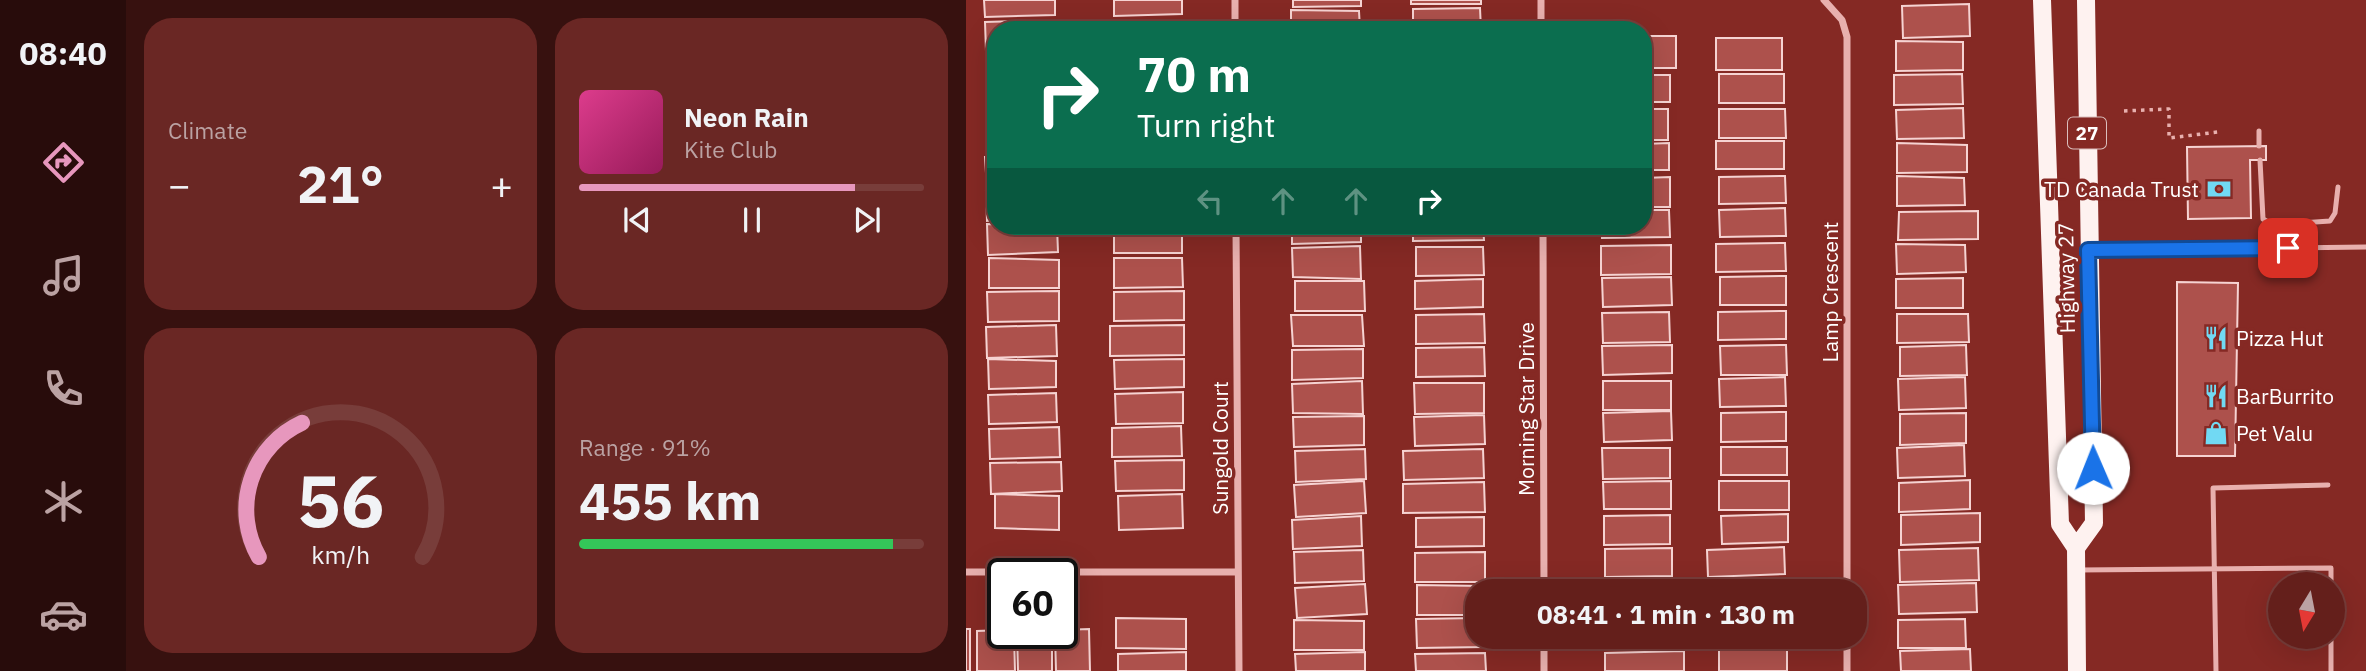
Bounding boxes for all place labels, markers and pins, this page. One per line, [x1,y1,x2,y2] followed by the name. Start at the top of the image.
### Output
[2044,175,2199,203] place label: TD Canada Trust
[2205,175,2233,203] bank icon: TD Canada Trust
[2258,218,2318,278] pin
[2202,324,2230,352] restaurant icon: Pizza Hut
[2236,324,2324,352] place label: Pizza Hut
[2202,382,2230,410] restaurant icon: BarBurrito
[2236,382,2334,410] place label: BarBurrito
[2202,419,2230,447] shop icon: Pet Valu
[2236,419,2313,447] place label: Pet Valu

